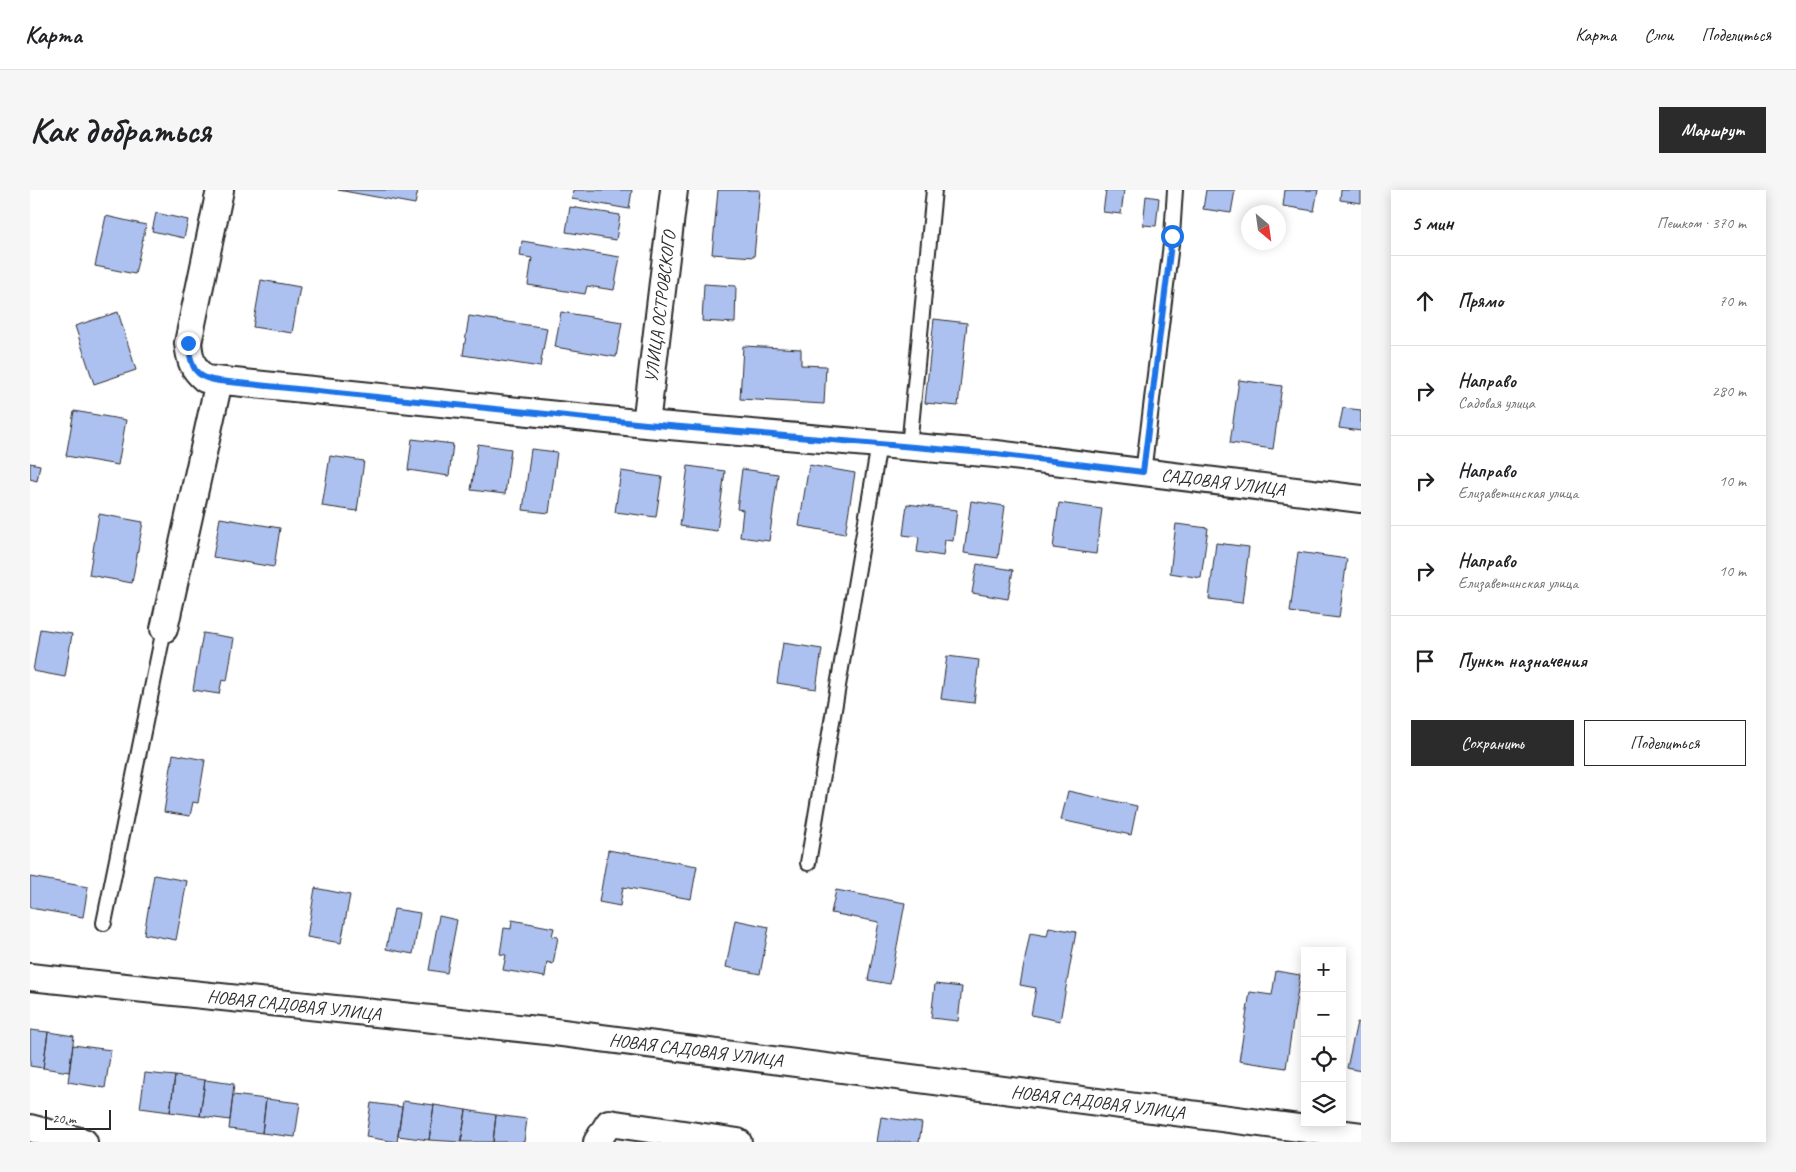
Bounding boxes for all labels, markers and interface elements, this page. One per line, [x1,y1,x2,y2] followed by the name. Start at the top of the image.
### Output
[25,20,82,50] text: Карта
[1575,24,1616,46] text: Карта
[1644,24,1673,46] text: Слои
[1701,24,1771,46] text: Поделиться
[1659,107,1766,153] button: Маршрут
[30,108,211,153] text: Как добраться
[1241,205,1286,250] north arrow
[1411,210,1453,236] text: 5 мин
[1657,213,1746,233] text: Пешком · 370 m
[1161,225,1184,248] route start
[640,228,680,384] street label: УЛИЦА ОСТРОВСКОГО
[1411,287,1439,315] icon: ahead
[1458,289,1503,313] text: Прямо
[1719,291,1746,311] text: 70 m
[177,332,200,355] route end
[1458,369,1516,393] text: Направо
[1411,377,1439,405] icon: right
[1712,381,1746,401] text: 280 m
[1458,393,1535,413] text: Садовая улица
[1458,459,1516,483] text: Направо
[1160,464,1287,501] street label: САДОВАЯ УЛИЦА
[1411,467,1439,495] icon: right
[1719,471,1746,491] text: 10 m
[1458,483,1578,503] text: Елизаветинская улица
[1458,549,1516,573] text: Направо
[1411,557,1439,585] icon: right
[1719,561,1746,581] text: 10 m
[1458,573,1578,593] text: Елизаветинская улица
[1411,647,1439,675] icon: arrive
[1458,649,1587,673] text: Пункт назначения
[1411,720,1574,766] button: Сохранить
[1584,720,1746,766] button: Поделиться
[1301,947,1346,1127] map controls
[1301,947,1346,992] button: +
[206,985,383,1025] street label: НОВАЯ САДОВАЯ УЛИЦА
[1301,992,1346,1037] button: −
[608,1028,785,1072] street label: НОВАЯ САДОВАЯ УЛИЦА
[1301,1037,1346,1082] button: locate
[1010,1080,1187,1124] street label: НОВАЯ САДОВАЯ УЛИЦА
[1301,1082,1346,1127] button: layers
[45,1107,111,1130] scale bar
[52,1110,76,1127] text: 20 m

